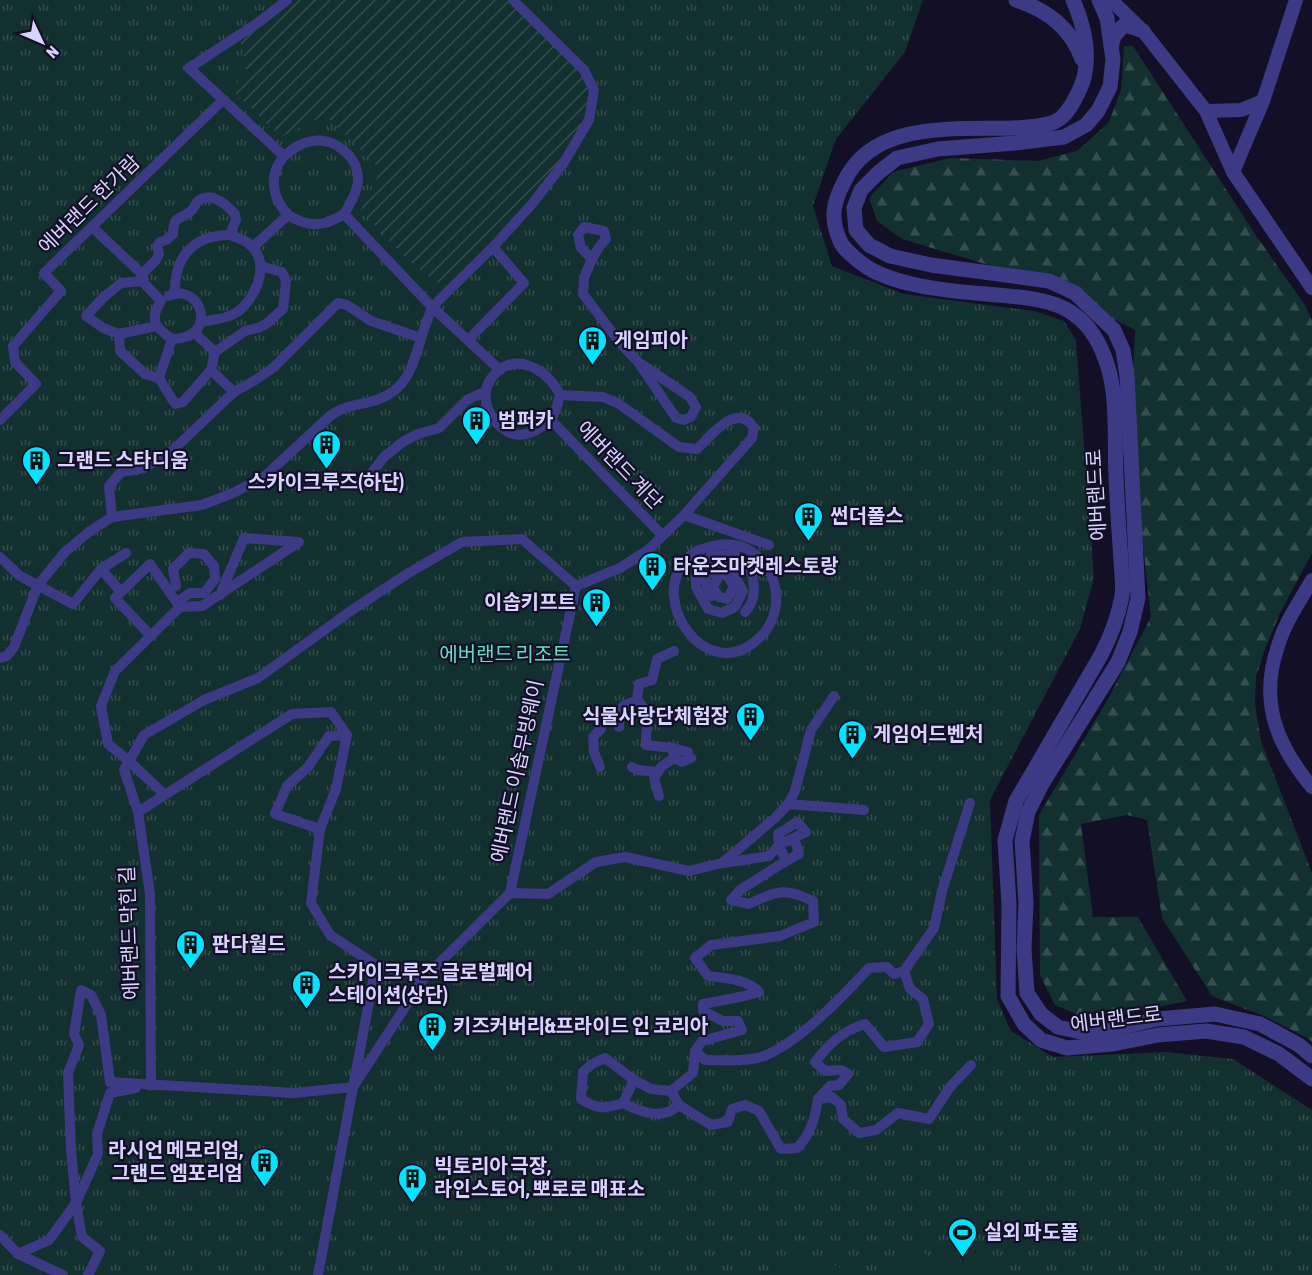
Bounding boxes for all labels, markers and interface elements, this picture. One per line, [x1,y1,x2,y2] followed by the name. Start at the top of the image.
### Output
[12,12,72,72] north arrow
[43,43,63,62] text: N
[33,150,144,258] street label: 에버랜드 한가람
[577,324,609,366] building icon: 게임피아
[614,328,688,351] place label: 게임피아
[461,404,493,446] building icon: 범퍼카
[498,408,554,431] place label: 범퍼카
[573,416,668,513] street label: 에버랜드 계단
[310,428,342,470] building icon: 스카이크루즈(하단)
[20,444,52,486] building icon: 그랜드 스타디움
[57,448,189,471] place label: 그랜드 스타디움
[1082,448,1109,542] street label: 에버랜드로
[248,470,404,493] place label: 스카이크루즈(하단)
[793,500,825,542] building icon: 썬더폴스
[830,504,904,527] place label: 썬더폴스
[636,550,668,592] building icon: 타운즈마켓레스토랑
[673,554,839,577] place label: 타운즈마켓레스토랑
[581,586,613,628] building icon: 이솝키프트
[484,590,576,613] place label: 이솝키프트
[439,642,571,665] park label: 에버랜드 리조트
[486,677,547,865] street label: 에버랜드 이솝무빙웨이
[734,700,766,742] building icon: 식물사랑단체험장
[582,704,729,727] place label: 식물사랑단체험장
[836,718,868,760] building icon: 게임어드벤처
[873,722,983,745] place label: 게임어드벤처
[115,866,142,1001] street label: 에버랜드 막힌 길
[175,928,207,970] building icon: 판다월드
[212,932,286,955] place label: 판다월드
[328,960,533,1006] place label: 스카이크루즈 글로벌페어 스테이션(상단)
[291,968,323,1010] building icon: 스카이크루즈 글로벌페어 스테이션(상단)
[1069,1001,1163,1036] street label: 에버랜드로
[416,1010,448,1052] building icon: 키즈커버리&프라이드 인 코리아
[453,1014,709,1037] place label: 키즈커버리&프라이드 인 코리아
[108,1138,243,1184] place label: 라시언 메모리엄, 그랜드 엠포리엄
[248,1146,280,1188] building icon: 라시언 메모리엄, 그랜드 엠포리엄
[434,1154,645,1200] place label: 빅토리아 극장, 라인스토어, 뽀로로 매표소
[397,1162,429,1204] building icon: 빅토리아 극장, 라인스토어, 뽀로로 매표소
[947,1216,979,1258] sports icon: 실외 파도풀
[984,1220,1079,1243] place label: 실외 파도풀

